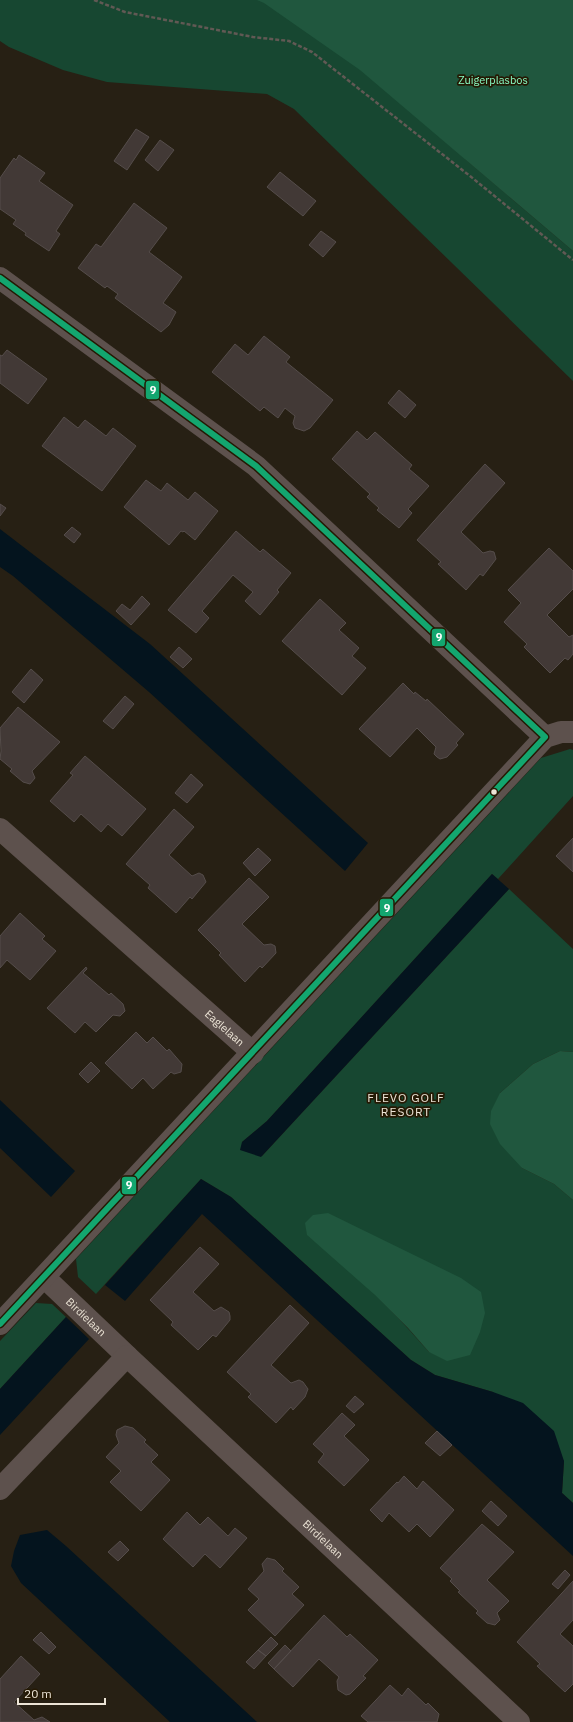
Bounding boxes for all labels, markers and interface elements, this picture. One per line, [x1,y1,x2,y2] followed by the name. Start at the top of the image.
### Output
[458,73,528,87] park label: Zuigerplasbos
[145,380,160,400] line badge: 9
[150,383,157,397] text: 9
[431,628,446,647] line badge: 9
[436,630,443,644] text: 9
[489,787,499,797] unlabelled marker
[379,898,394,917] line badge: 9
[384,901,391,915] text: 9
[202,1007,247,1049] street label: Eaglelaan
[367,1090,445,1119] district label: FLEVO GOLF RESORT
[121,1176,137,1195] line badge: 9
[126,1178,133,1192] text: 9
[63,1295,109,1339] street label: Birdielaan
[300,1517,346,1561] street label: Birdielaan
[18,1680,105,1706] scale bar
[24,1686,52,1701] text: 20 m

